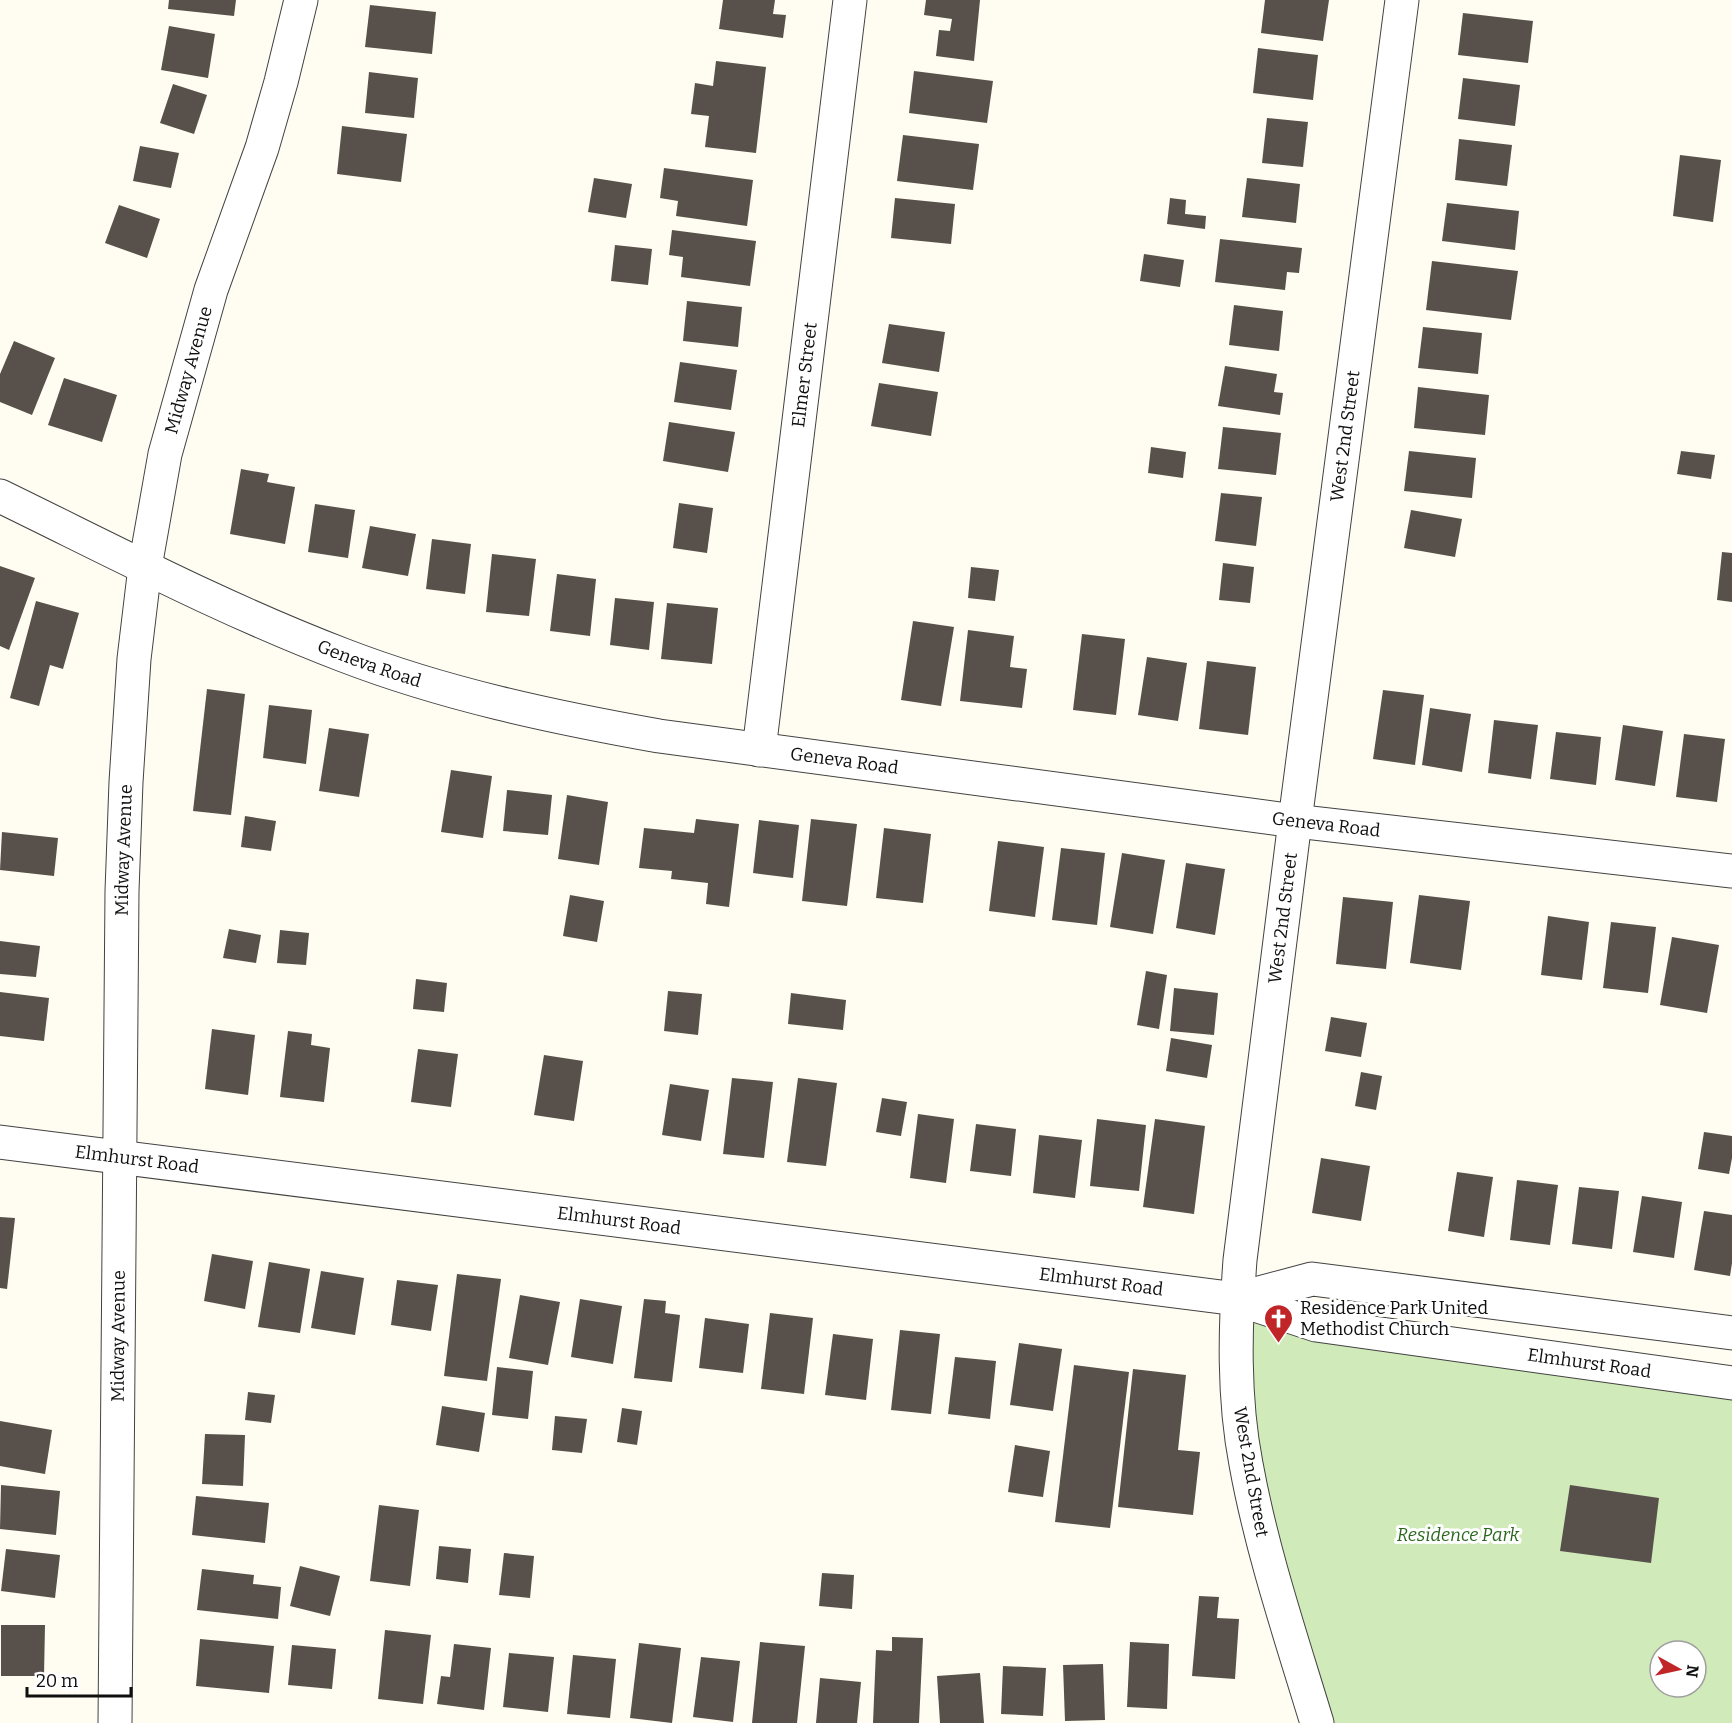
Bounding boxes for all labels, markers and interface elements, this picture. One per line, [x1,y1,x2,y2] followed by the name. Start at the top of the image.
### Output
[160,304,217,436] street label: Midway Avenue
[787,320,822,429] street label: Elmer Street
[1326,369,1365,503] street label: West 2nd Street
[314,635,424,692] street label: Geneva Road
[789,743,900,779] street label: Geneva Road
[111,784,137,916] street label: Midway Avenue
[1271,807,1382,842] street label: Geneva Road
[1264,851,1302,985] street label: West 2nd Street
[74,1141,200,1178] street label: Elmhurst Road
[556,1202,683,1239] street label: Elmhurst Road
[1038,1263,1165,1301] street label: Elmhurst Road
[107,1270,130,1402] street label: Midway Avenue
[1300,1297,1488,1340] place label: Residence Park United Methodist Church
[1263,1302,1295,1344] church icon: Residence Park United Methodist Church
[1526,1344,1653,1383] street label: Elmhurst Road
[1229,1405,1273,1539] street label: West 2nd Street
[1397,1524,1520,1546] park label: Residence Park
[1648,1639,1708,1699] north arrow
[27,1660,130,1698] scale bar
[1682,1664,1703,1678] text: N
[36,1670,78,1692] text: 20 m

